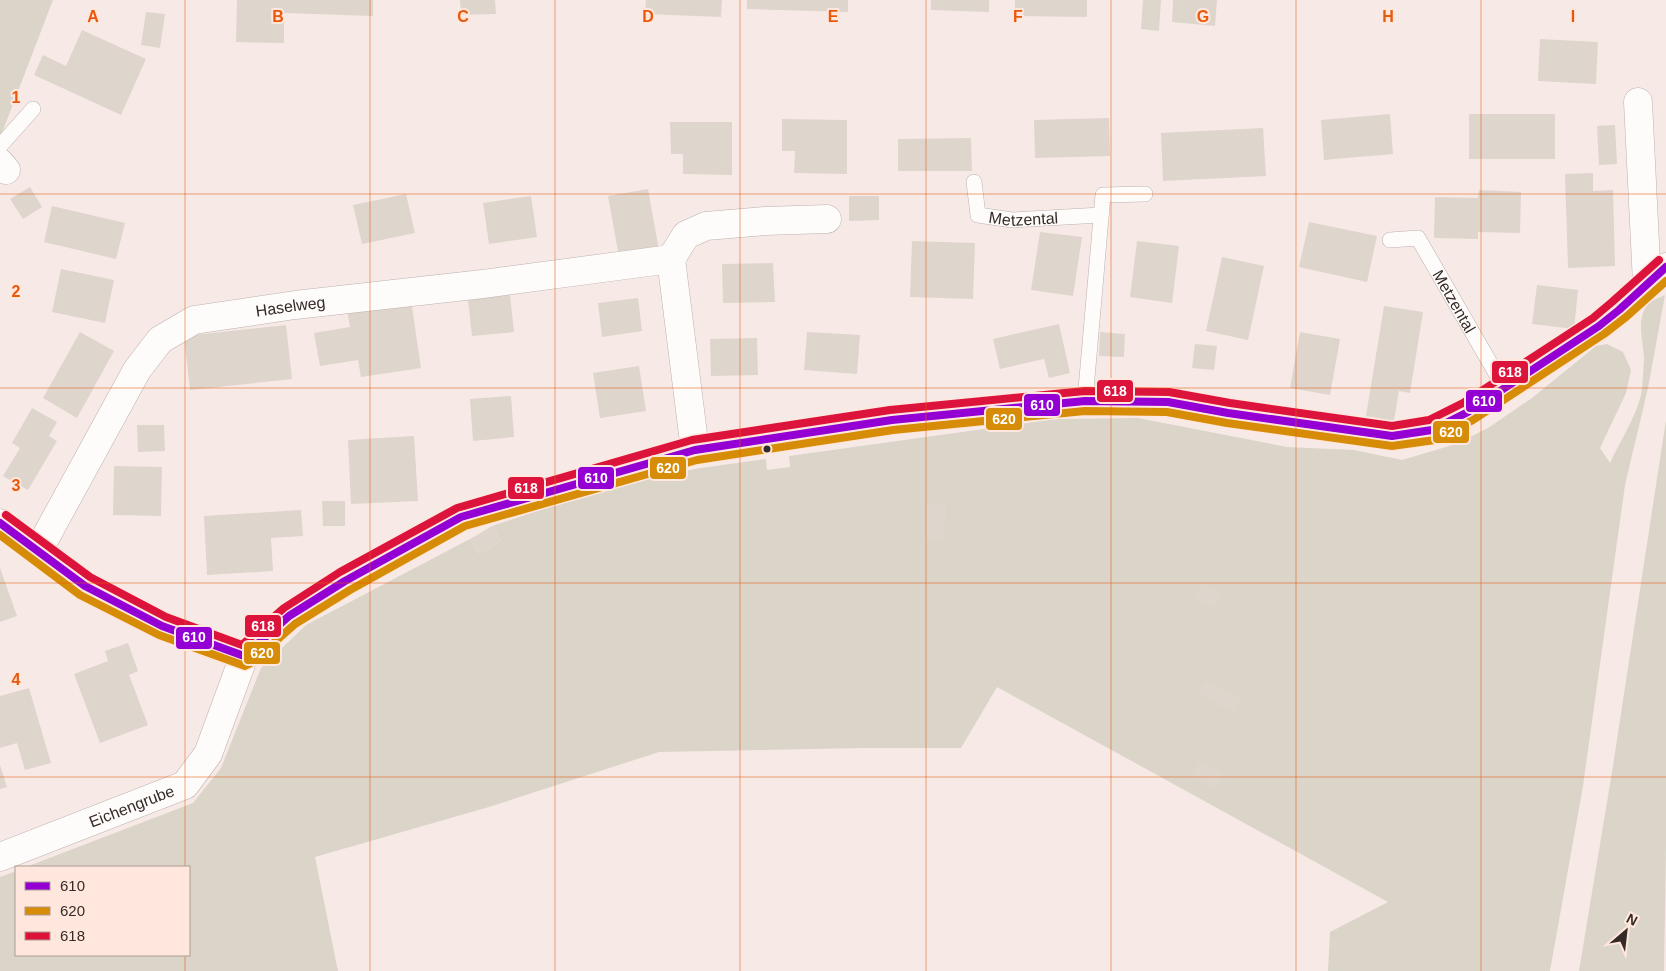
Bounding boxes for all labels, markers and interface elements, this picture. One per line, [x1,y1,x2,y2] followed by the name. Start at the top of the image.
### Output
[87,8,99,25] text: A
[272,8,284,25] text: B
[457,8,469,25] text: C
[642,8,654,25] text: D
[828,8,839,25] text: E
[1013,8,1023,25] text: F
[1197,8,1209,25] text: G
[1382,8,1394,25] text: H
[1571,8,1575,25] text: I
[12,89,21,106] text: 1
[988,208,1059,229] street label: Metzental
[1430,267,1479,336] street label: Metzental
[12,283,21,300] text: 2
[254,293,326,319] street label: Haselweg
[1491,360,1529,384] line badge: 618
[1498,364,1522,380] text: 618
[1096,379,1134,403] line badge: 618
[1103,383,1127,399] text: 618
[1465,389,1503,413] line badge: 610
[1023,393,1061,417] line badge: 610
[1472,393,1496,409] text: 610
[1030,397,1054,413] text: 610
[985,407,1023,431] line badge: 620
[992,411,1016,427] text: 620
[1432,420,1470,444] line badge: 620
[1439,424,1463,440] text: 620
[762,444,772,454] unlabelled marker
[649,456,687,480] line badge: 620
[656,460,680,476] text: 620
[577,466,615,490] line badge: 610
[584,470,608,486] text: 610
[507,476,545,500] line badge: 618
[12,477,21,494] text: 3
[514,480,538,496] text: 618
[244,614,282,638] line badge: 618
[251,618,275,634] text: 618
[175,626,213,650] line badge: 610
[182,629,206,645] text: 610
[243,641,281,665] line badge: 620
[250,645,274,661] text: 620
[12,671,21,688] text: 4
[86,782,176,830] street label: Eichengrube
[15,866,190,956] legend
[60,877,85,894] text: 610
[60,902,85,919] text: 620
[1601,906,1651,956] north arrow
[1624,910,1640,929] text: N
[60,927,85,944] text: 618

